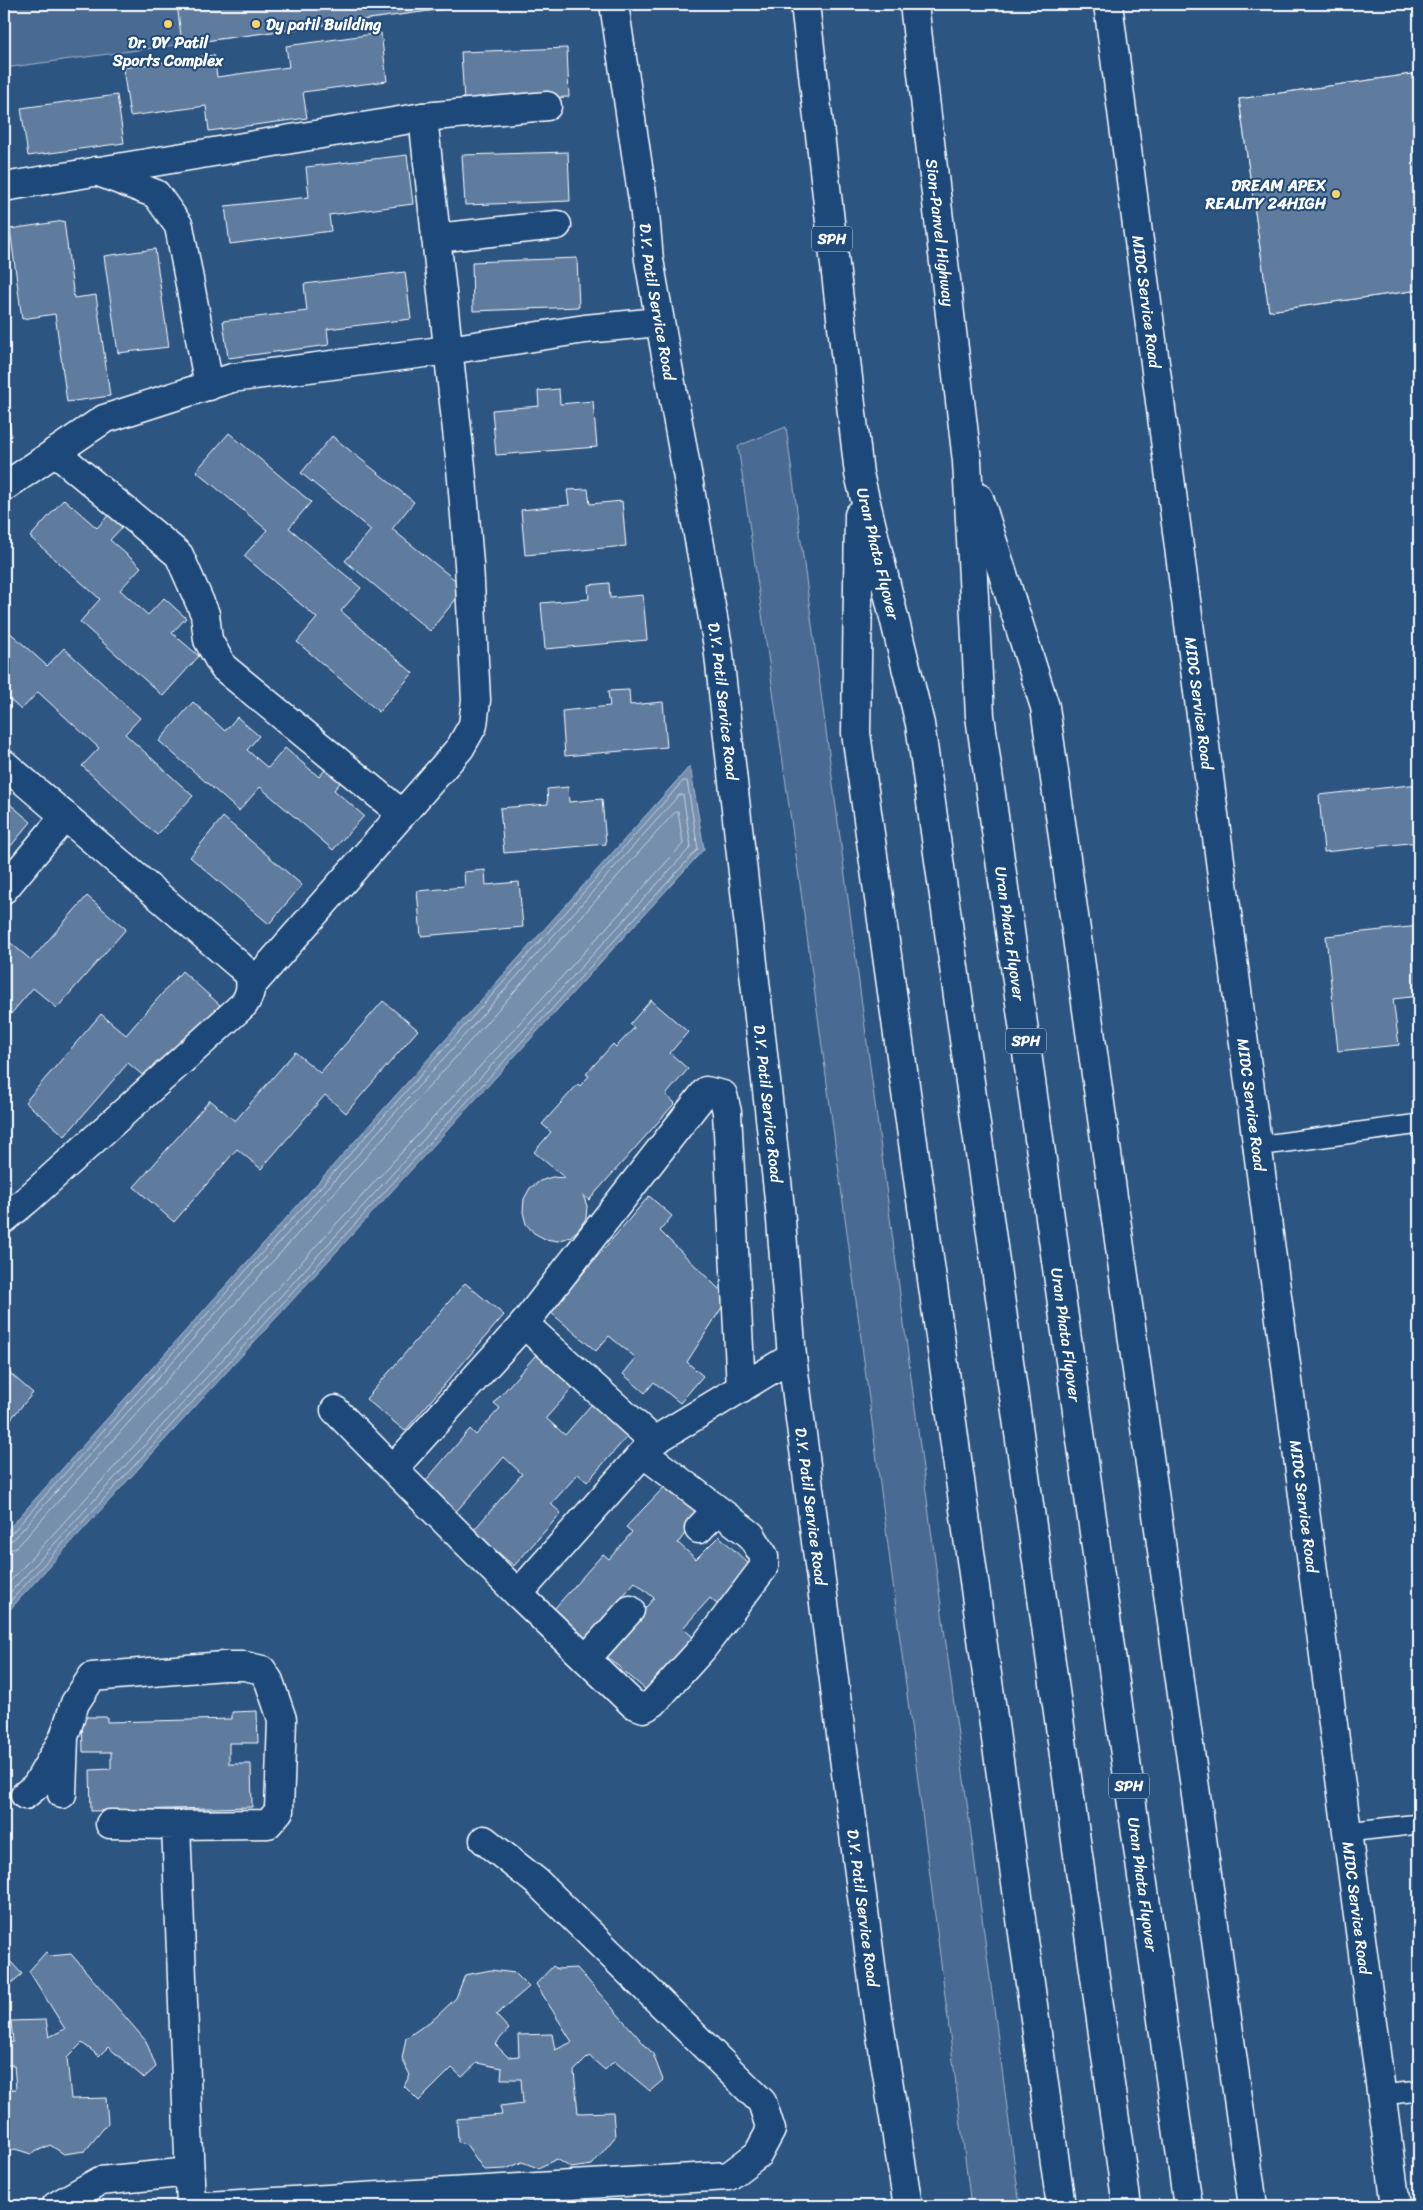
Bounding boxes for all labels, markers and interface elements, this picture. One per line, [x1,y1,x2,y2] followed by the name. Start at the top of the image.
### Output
[266,10,382,39] place label: Dy patil Building
[162,18,174,30] marker: Dr. DY Patil Sports Complex
[250,18,262,30] marker: Dy patil Building
[112,28,224,75] place label: Dr. DY Patil Sports Complex
[917,157,963,309] street label: Sion-Panvel Highway
[1205,171,1327,218] place label: DREAM APEX REALITY 24HIGH
[1330,188,1342,200] marker: DREAM APEX REALITY 24HIGH
[631,222,685,384] street label: D.Y. Patil Service Road
[812,226,852,252] road number: SPH
[1123,233,1170,371] street label: MIDC Service Road
[848,485,908,624] street label: Uran Phata Flyover
[699,620,747,783] street label: D.Y. Patil Service Road
[1176,635,1222,773] street label: MIDC Service Road
[986,865,1034,1004] street label: Uran Phata Flyover
[745,1023,791,1186] street label: D.Y. Patil Service Road
[1006,1028,1046,1054] road number: SPH
[1228,1037,1275,1174] street label: MIDC Service Road
[1042,1266,1090,1405] street label: Uran Phata Flyover
[786,1426,836,1589] street label: D.Y. Patil Service Road
[1281,1438,1327,1576] street label: MIDC Service Road
[1109,1774,1149,1798] road number: SPH
[1119,1815,1167,1955] street label: Uran Phata Flyover
[838,1827,888,1990] street label: D.Y. Patil Service Road
[1333,1840,1380,1978] street label: MIDC Service Road

